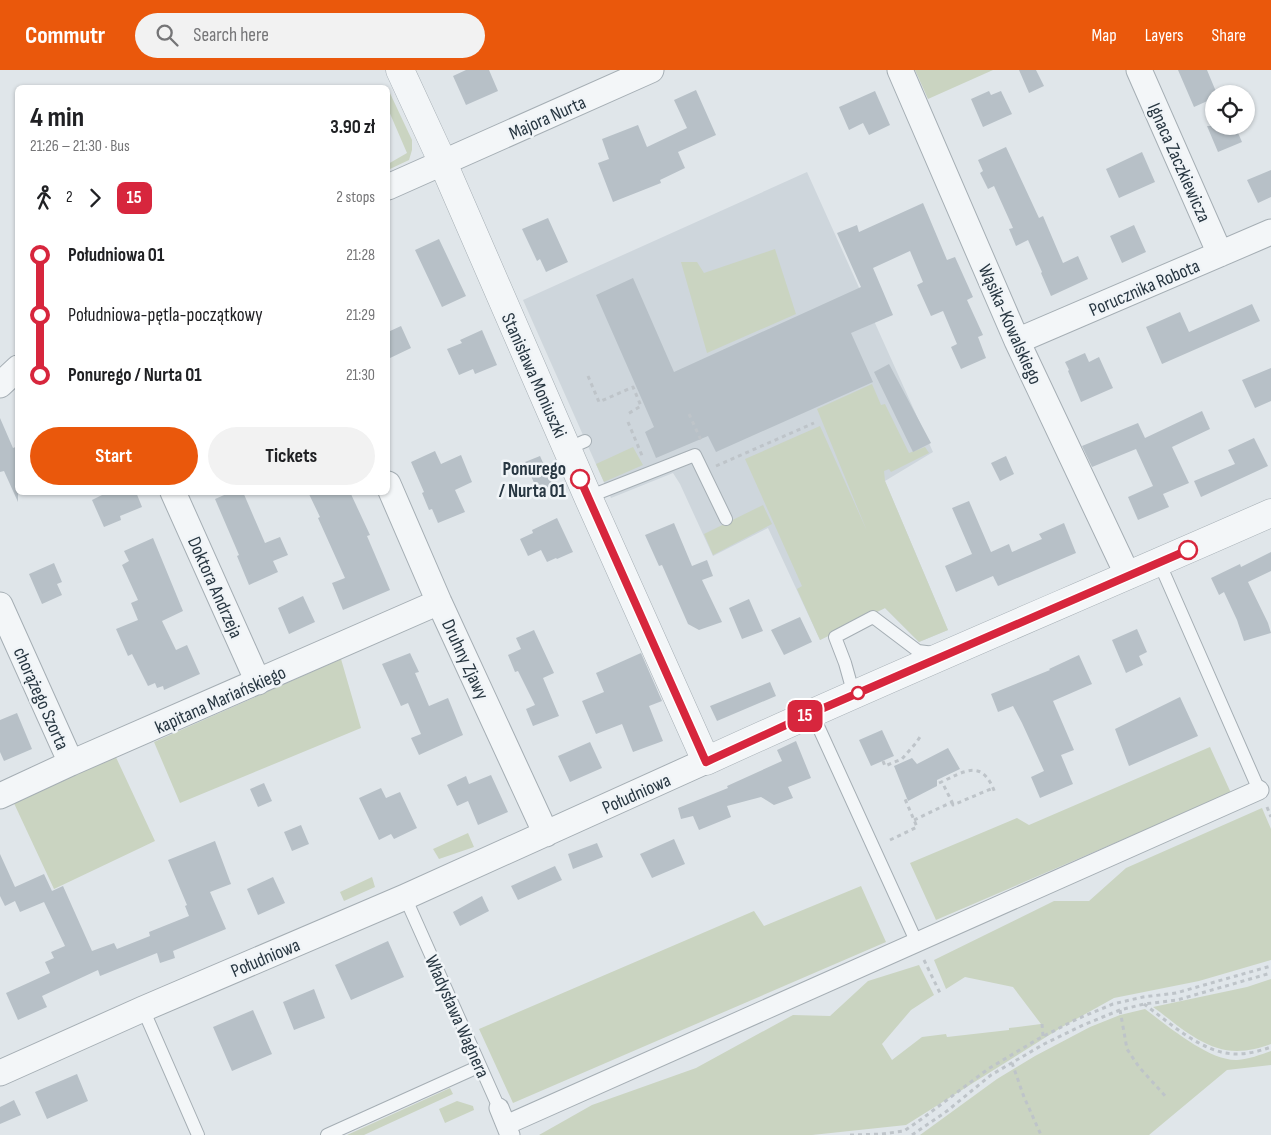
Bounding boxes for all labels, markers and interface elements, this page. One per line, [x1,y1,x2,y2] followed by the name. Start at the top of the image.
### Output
[135,13,485,58] search box
[25,21,105,50] text: Commutr
[153,21,181,49] icon: search
[193,24,269,47] text: Search here
[1092,25,1117,46] text: Map
[1145,25,1184,46] text: Layers
[1212,25,1246,46] text: Share
[1205,85,1255,135] map controls
[1205,85,1255,135] button: locate
[506,91,590,145] street label: Majora Nurta
[1142,99,1215,226] street label: Ignaca Zaczkiewicza
[30,101,84,134] text: 4 min
[330,116,375,139] text: 3.90 zł
[30,137,130,156] text: 21:26 – 21:30 · Bus
[30,184,58,212] icon: walk
[81,184,109,212] icon: forward
[127,187,142,208] text: 15
[66,188,73,207] text: 2
[336,188,375,207] text: 2 stops
[68,244,164,267] text: Południowa 01
[346,246,375,265] text: 21:28
[1086,255,1203,322] street label: Porucznika Robota
[973,261,1046,388] street label: Wąsika-Kowalskiego
[68,304,263,327] text: Południowa-pętla-początkowy
[346,306,375,325] text: 21:29
[496,310,571,442] street label: Stanisława Moniuszki
[68,364,202,387] text: Ponurego / Nurta 01
[346,366,375,385] text: 21:30
[30,427,198,485] button: Start
[208,427,375,485] button: Tickets
[499,458,567,503] place label: Ponurego / Nurta 01
[570,469,590,489] marker: Ponurego / Nurta 01
[182,533,247,642] street label: Doktora Andrzeja
[1178,540,1198,560] unlabelled marker
[436,616,493,704] street label: Druhny Zjawy
[8,644,73,753] street label: chorążego Szorta
[151,661,290,740] street label: kapitana Mariańskiego
[851,686,865,700] unlabelled marker
[782,700,828,732] line badge: 15
[798,705,813,726] text: 15
[599,769,674,820] street label: Południowa
[228,934,303,983] street label: Południowa
[419,952,494,1082] street label: Władysława Wagnera

